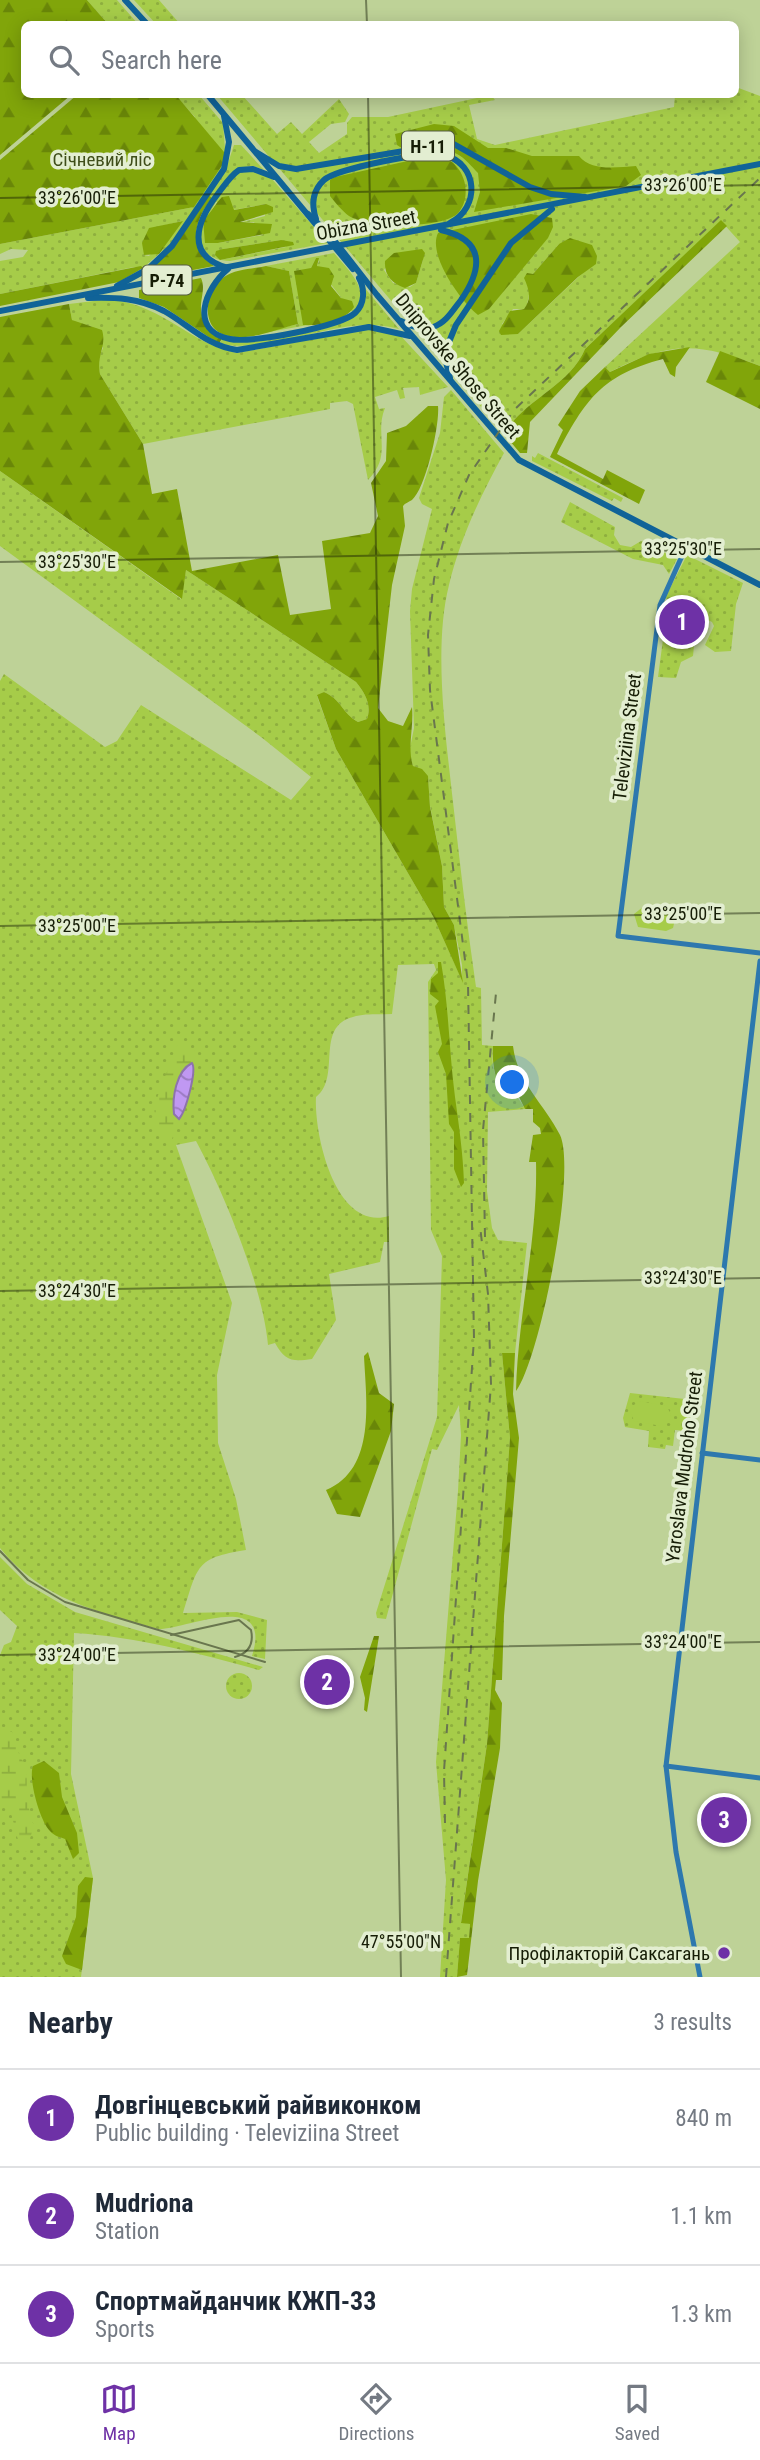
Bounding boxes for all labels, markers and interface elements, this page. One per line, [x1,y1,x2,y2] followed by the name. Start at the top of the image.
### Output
[21,21,739,98] search box
[45,41,83,79] icon: search
[101,45,222,75] text: Search here
[402,132,454,160] road number: Н-11
[53,148,152,171] park label: Січневий ліс
[644,174,722,195] text: 33°26'00"E
[38,187,116,208] text: 33°26'00"E
[314,205,418,245] street label: Obizna Street
[142,266,192,294] road number: Р-74
[391,289,525,443] street label: Dniprovske Shose Street
[644,538,722,559] text: 33°25'30"E
[38,551,116,572] text: 33°25'30"E
[659,596,705,648] pin: 1
[608,672,646,802] street label: Televiziina Street
[644,903,722,924] text: 33°25'00"E
[38,915,116,936] text: 33°25'00"E
[495,1065,529,1099] your location
[644,1267,722,1288] text: 33°24'30"E
[38,1280,116,1301] text: 33°24'30"E
[661,1370,707,1564] street label: Yaroslava Mudroho Street
[644,1631,722,1652] text: 33°24'00"E
[38,1644,116,1665] text: 33°24'00"E
[304,1656,350,1708] pin: 2
[701,1794,747,1846] pin: 3
[361,1931,441,1952] text: 47°55'00"N
[508,1942,710,1965] place label: Профілакторій Саксагань
[716,1945,732,1961] marker: Профілакторій Саксагань
[28,2005,113,2040] text: Nearby
[654,2009,732,2036] text: 3 results
[95,2090,421,2120] text: Довгінцевський райвиконком
[45,2105,57,2132] text: 1
[675,2105,732,2132] text: 840 m
[95,2120,399,2147] text: Public building · Televiziina Street
[95,2188,194,2218] text: Mudriona
[45,2203,57,2230] text: 2
[670,2203,732,2230] text: 1.1 km
[95,2218,160,2245] text: Station
[95,2286,376,2316] text: Спортмайданчик КЖП-33
[45,2301,57,2328] text: 3
[670,2301,732,2328] text: 1.3 km
[95,2316,155,2343] text: Sports
[100,2380,138,2445] tab: Map
[338,2380,414,2445] tab: Directions
[615,2380,660,2445] tab: Saved

